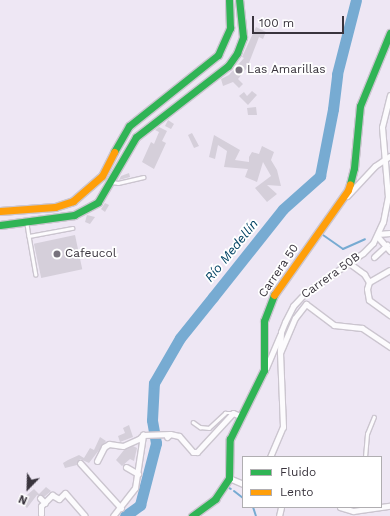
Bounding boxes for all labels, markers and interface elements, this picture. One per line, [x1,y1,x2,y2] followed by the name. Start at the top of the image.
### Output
[254,8,346,34] scale bar
[259,16,294,30] text: 100 m
[247,63,326,77] place label: Las Amarillas
[234,65,244,75] marker: Las Amarillas
[202,216,262,286] water label: Río Medellín
[256,241,302,301] street label: Carrera 50
[65,247,116,261] place label: Cafeucol
[52,249,62,259] marker: Cafeucol
[299,250,363,302] street label: Carrera 50B
[242,456,382,508] legend
[280,465,316,479] text: Fluido
[8,468,48,508] north arrow
[280,485,314,499] text: Lento
[17,492,29,507] text: N

